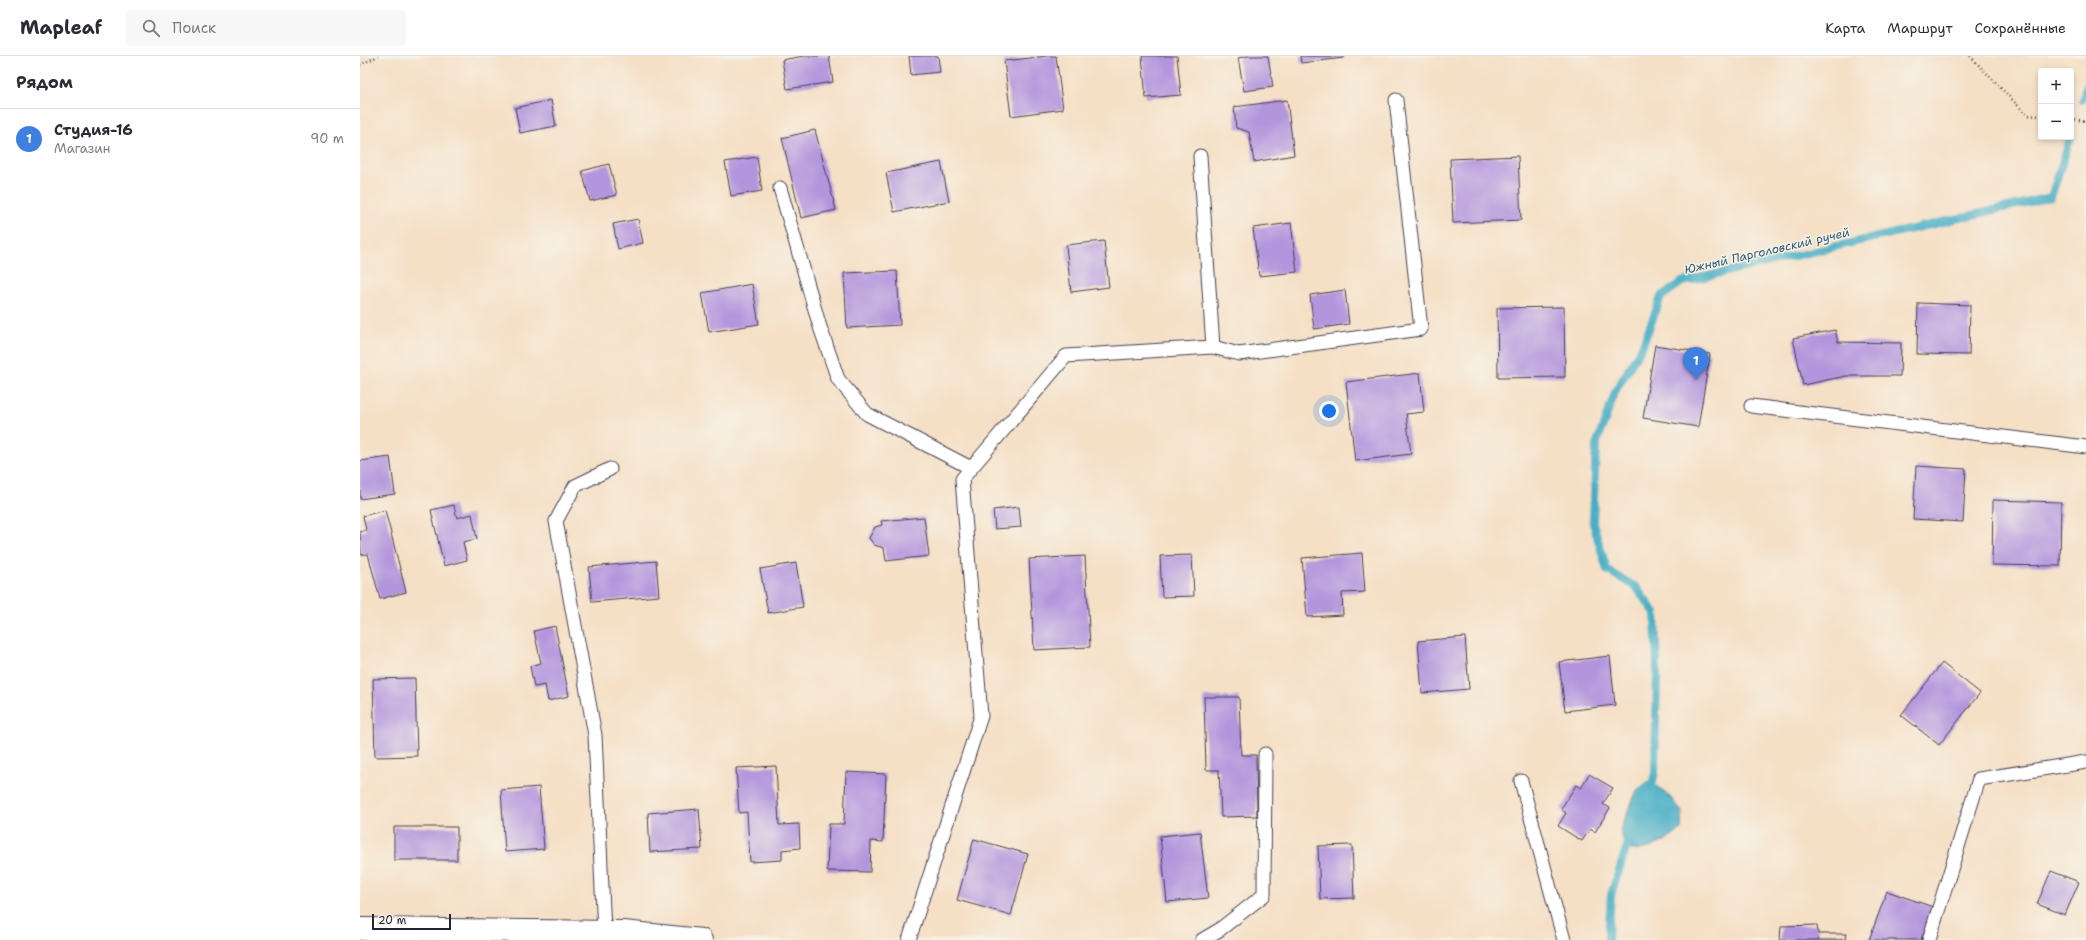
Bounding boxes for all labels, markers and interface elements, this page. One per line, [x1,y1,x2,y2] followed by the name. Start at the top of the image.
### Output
[126,10,406,46] search box
[20,15,102,40] text: Mapleaf
[140,17,162,39] icon: search
[172,18,216,38] text: Поиск
[1825,19,1865,37] text: Карта
[1887,19,1953,37] text: Маршрут
[1975,19,2066,37] text: Сохранённые
[2038,68,2074,140] map controls
[2038,68,2074,104] button: +
[16,71,73,93] text: Рядом
[2038,104,2074,140] button: −
[54,120,133,140] text: Студия-16
[26,130,32,147] text: 1
[310,130,344,147] text: 90 m
[54,140,110,157] text: Магазин
[1683,224,1851,278] water label: Южный Парголовский ручей
[1683,347,1709,380] pin: 1
[1319,401,1339,421] your location
[372,912,451,931] scale bar
[378,913,406,928] text: 20 m

